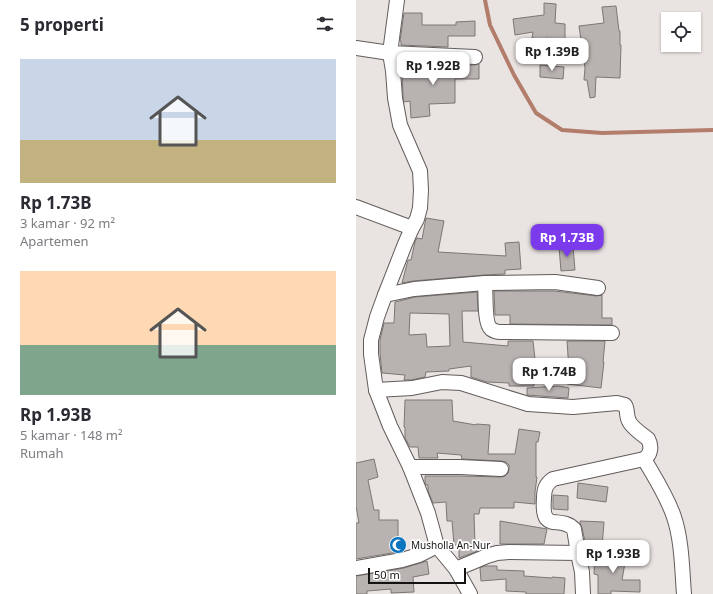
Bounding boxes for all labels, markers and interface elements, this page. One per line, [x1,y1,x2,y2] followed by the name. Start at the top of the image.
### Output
[661,12,701,52] map controls
[661,12,701,52] button: locate
[20,13,104,36] text: 5 properti
[314,13,336,35] icon: filters
[511,38,593,72] pin: Rp 1.39B
[525,42,579,60] text: Rp 1.39B
[392,52,474,86] pin: Rp 1.92B
[406,56,460,74] text: Rp 1.92B
[142,85,214,157] icon: home
[20,191,92,214] text: Rp 1.73B
[20,214,115,232] text: 3 kamar · 92 m²
[526,224,608,258] pin: Rp 1.73B
[540,228,594,246] text: Rp 1.73B
[20,232,89,250] text: Apartemen
[142,297,214,369] icon: home
[508,358,590,392] pin: Rp 1.74B
[522,362,576,380] text: Rp 1.74B
[20,403,92,426] text: Rp 1.93B
[20,426,123,444] text: 5 kamar · 148 m²
[20,444,64,462] text: Rumah
[388,535,408,555] mosque icon: Musholla An-Nur
[411,538,490,552] place label: Musholla An-Nur
[572,540,654,574] pin: Rp 1.93B
[586,544,640,562] text: Rp 1.93B
[368,566,466,585] scale bar
[374,567,400,582] text: 50 m

